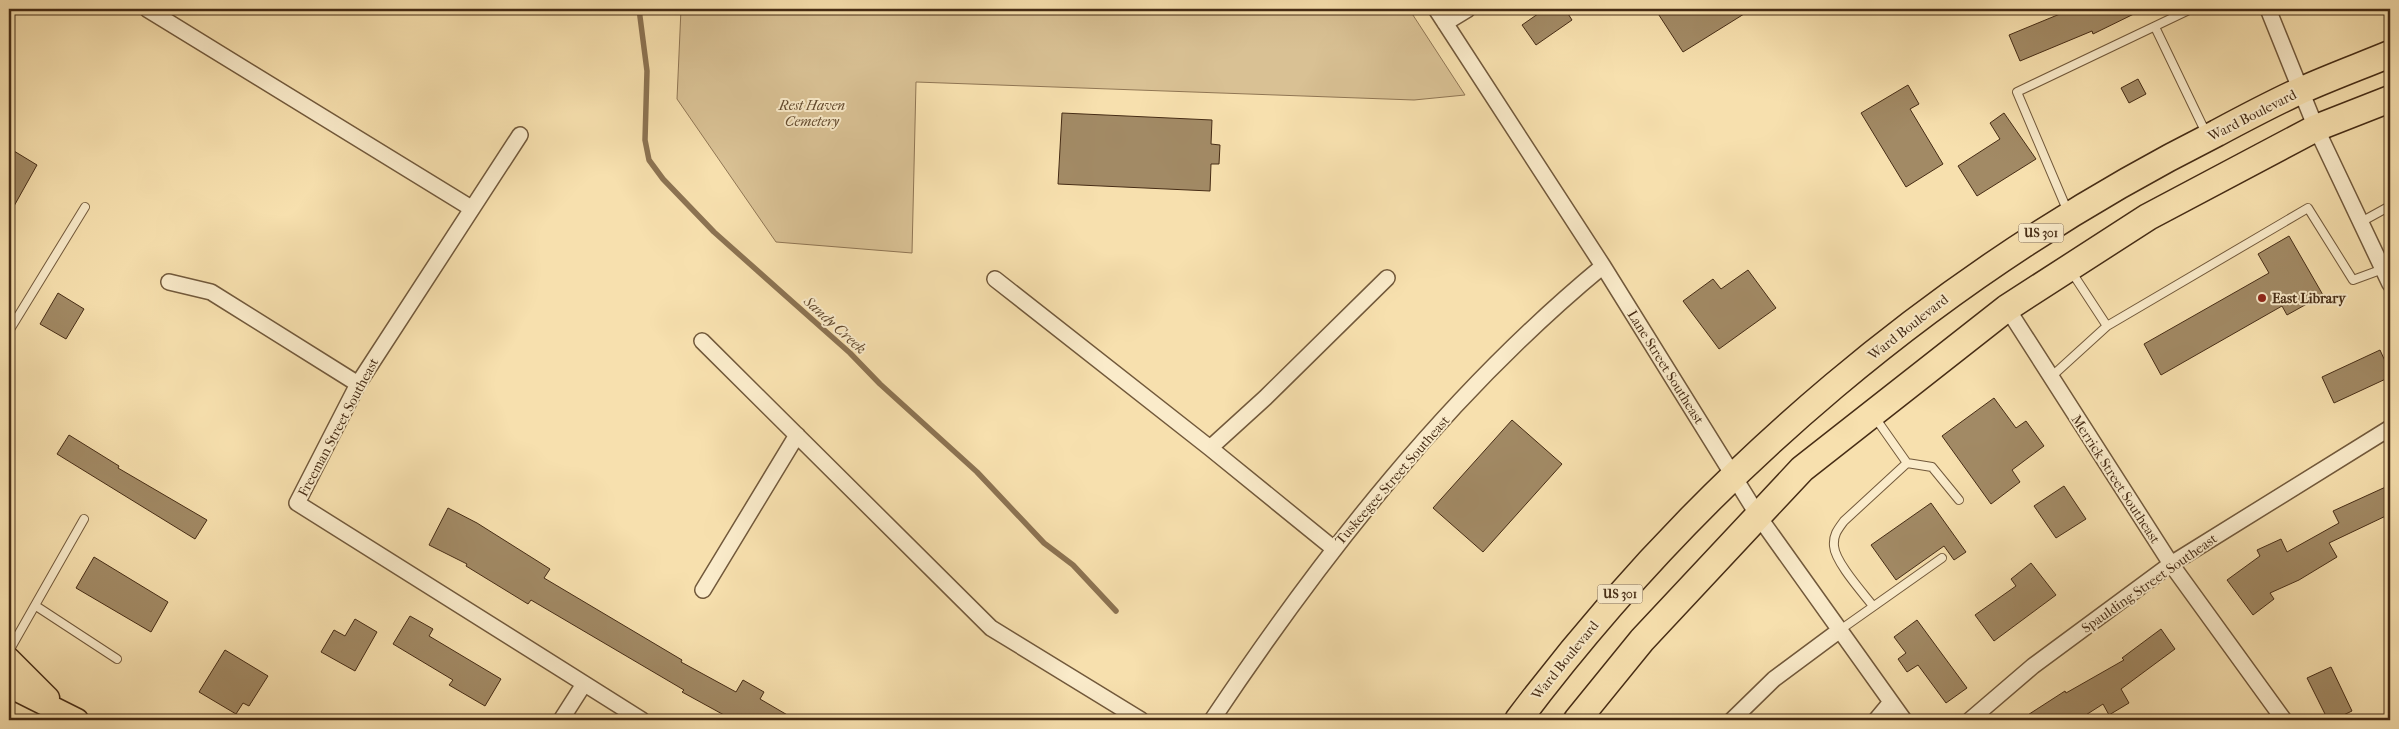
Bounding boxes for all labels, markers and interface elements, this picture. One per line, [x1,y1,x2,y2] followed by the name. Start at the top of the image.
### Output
[2204,86,2300,145] street label: Ward Boulevard
[778,97,845,130] park label: Rest Haven Cemetery
[2018,224,2064,242] road number: US 301
[2272,290,2347,307] place label: East Library
[1864,291,1952,365] street label: Ward Boulevard
[799,292,870,358] water label: Sandy Creek
[2256,292,2268,304] marker: East Library
[1624,307,1708,427] street label: Lane Street Southeast
[295,355,382,500] street label: Freeman Street Southeast
[1332,412,1453,548] street label: Tuskeegee Street Southeast
[2068,412,2164,547] street label: Merrick Street Southeast
[2078,530,2220,637] street label: Spaulding Street Southeast
[1598,584,1642,604] road number: US 301
[1528,617,1603,704] street label: Ward Boulevard

